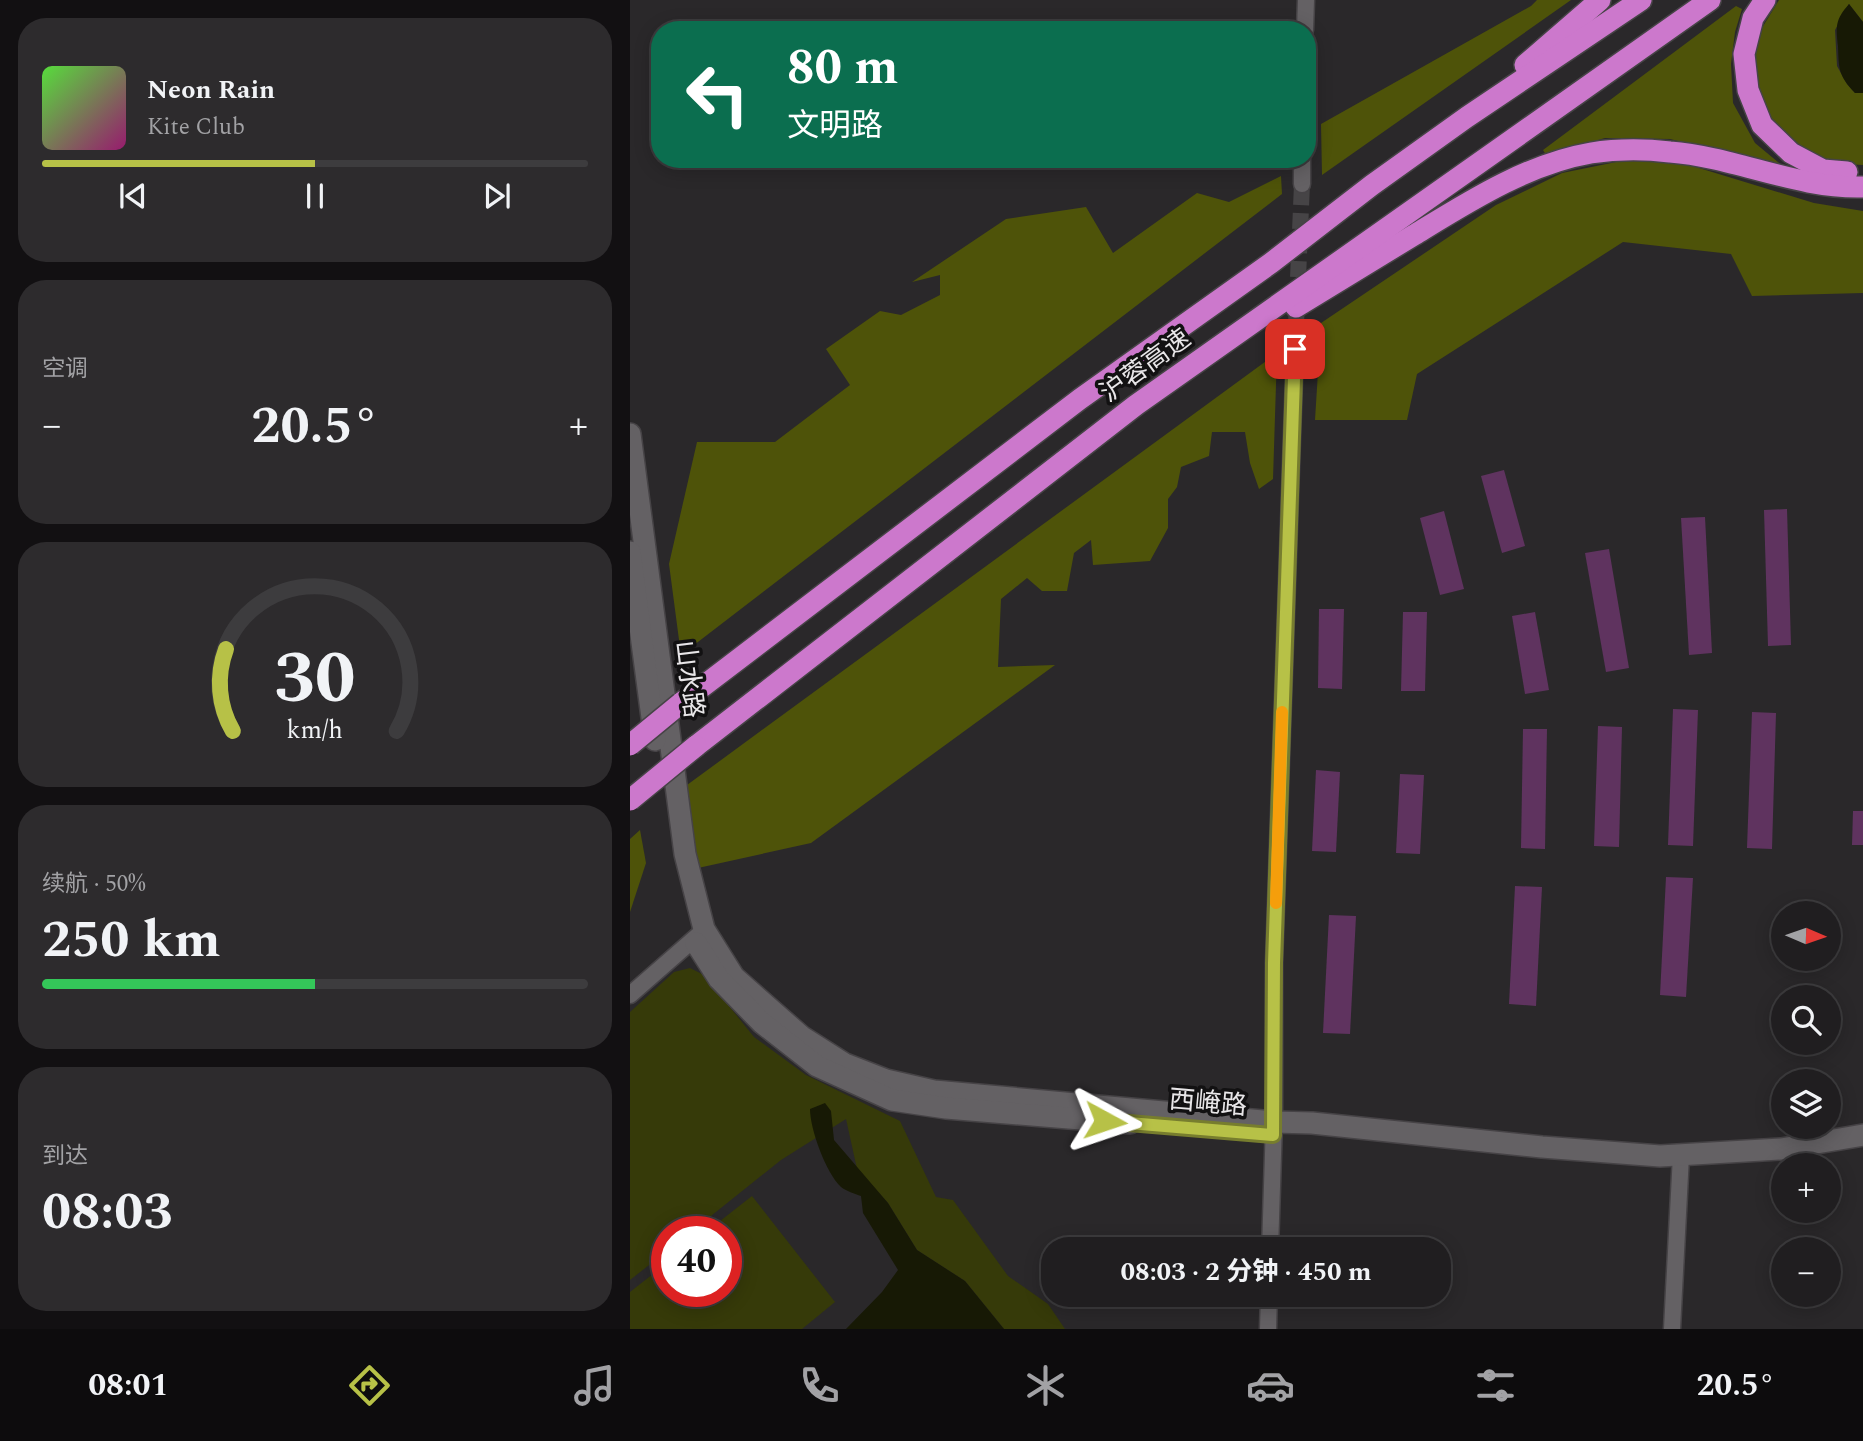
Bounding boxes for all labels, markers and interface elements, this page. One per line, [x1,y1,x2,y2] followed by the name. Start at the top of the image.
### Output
[787,31,898,106] text: 80 m
[672,49,763,140] icon: left
[147,70,275,110] text: Neon Rain
[787,102,883,151] text: 文明路
[147,110,245,145] text: Kite Club
[114,177,152,215] icon: previous
[296,177,334,215] icon: pause
[478,177,516,215] icon: next
[1092,319,1199,413] street label: 沪蓉高速
[1265,319,1325,379] pin
[1276,330,1314,368] icon: arrive
[42,352,88,387] text: 空调
[251,387,379,466] text: 20.5°
[42,397,61,455] text: −
[569,397,588,455] text: +
[274,624,356,735] text: 30
[664,638,714,720] street label: 山水路
[287,711,343,749] text: km/h
[42,867,146,902] text: 续航 · 50%
[42,901,221,980] text: 250 km
[1771,901,1841,971] north arrow
[1771,901,1841,1307] map controls
[1771,985,1841,1055] button: search
[1771,1069,1841,1139] button: layers
[1167,1080,1249,1126] street label: 西崦路
[1068,1084,1142,1158] position arrow
[42,1139,88,1174] text: 到达
[1771,1153,1841,1223] button: +
[42,1173,173,1252] text: 08:03
[651,1216,742,1307] speed limit sign: 40
[1771,1237,1841,1307] button: −
[1120,1252,1372,1292] text: 08:03 · 2 分钟 · 450 m
[88,1361,169,1410] text: 08:01
[345,1361,394,1410] icon: directions
[570,1361,619,1410] icon: music
[795,1361,844,1410] icon: phone
[1021,1361,1070,1410] icon: climate
[1246,1361,1295,1410] icon: car
[1471,1361,1520,1410] icon: filters
[1696,1361,1775,1410] text: 20.5°

